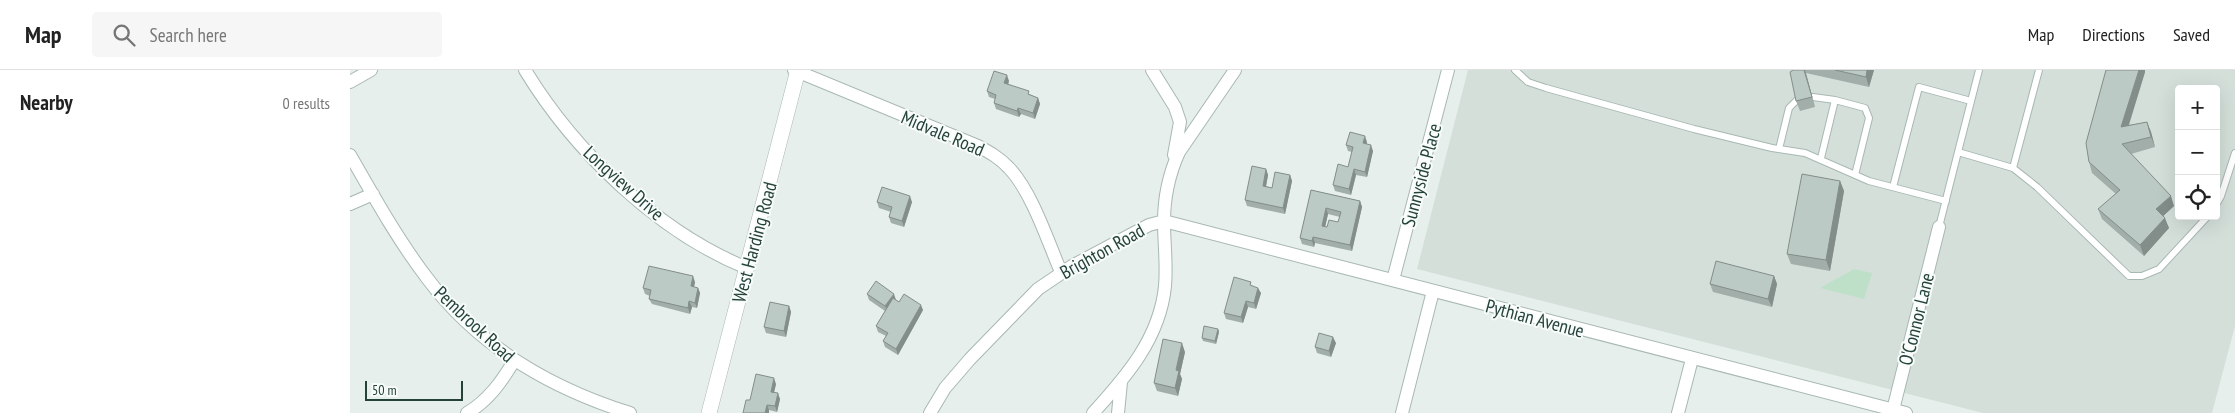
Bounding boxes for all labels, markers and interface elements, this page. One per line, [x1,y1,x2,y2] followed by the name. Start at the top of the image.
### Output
[92,12,442,57] search box
[25,19,62,50] text: Map
[110,21,138,49] icon: search
[150,23,227,47] text: Search here
[2028,23,2054,46] text: Map
[2082,23,2145,46] text: Directions
[2173,23,2210,46] text: Saved
[2175,85,2220,220] map controls
[2175,85,2220,130] button: +
[20,89,73,116] text: Nearby
[283,93,330,113] text: 0 results
[898,105,988,161] street label: Midvale Road
[1396,121,1446,229] street label: Sunnyside Place
[2175,130,2220,175] button: −
[579,140,669,226] street label: Longview Drive
[2175,175,2220,220] button: locate
[726,179,782,305] street label: West Harding Road
[1056,218,1148,284] street label: Brighton Road
[1893,270,1939,368] street label: O'Connor Lane
[430,281,520,367] street label: Pembrook Road
[1483,293,1587,343] street label: Pythian Avenue
[365,378,462,401] scale bar
[372,381,397,399] text: 50 m

